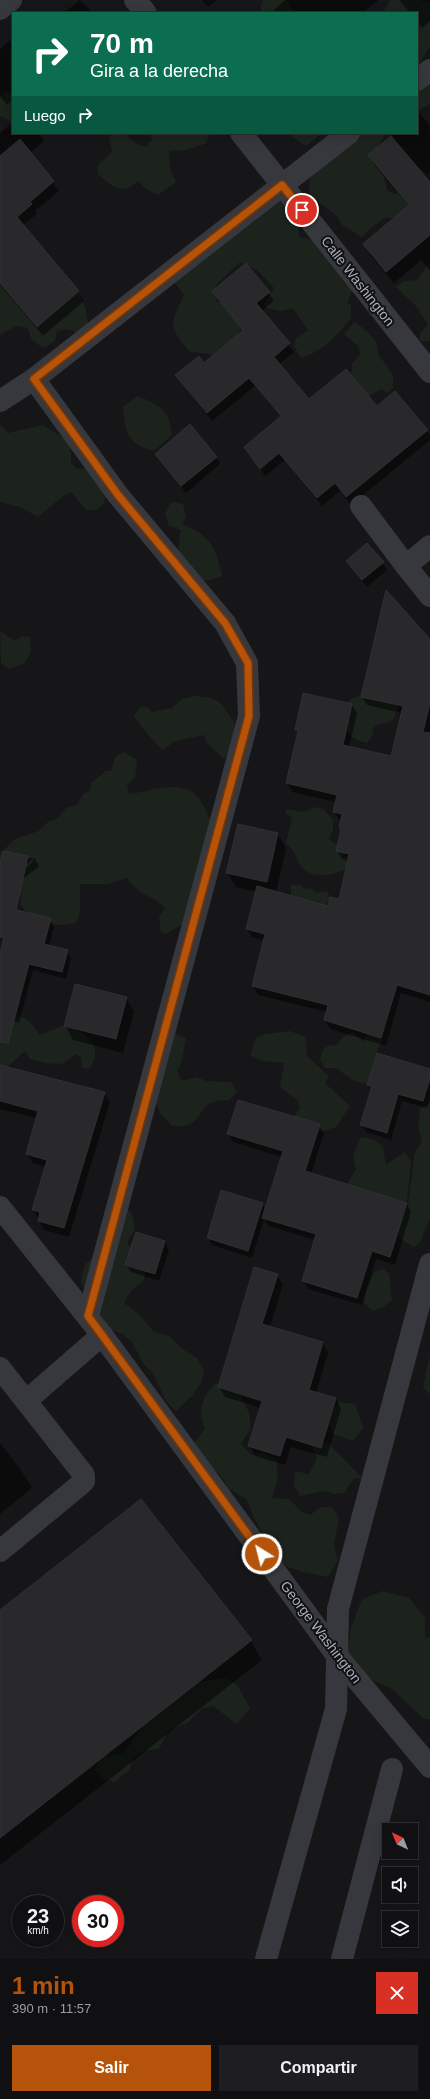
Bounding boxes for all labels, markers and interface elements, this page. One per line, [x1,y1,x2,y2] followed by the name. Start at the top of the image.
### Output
[24,28,76,80] icon: right
[90,28,154,59] text: 70 m
[90,61,228,81] text: Gira a la derecha
[74,104,96,126] icon: right
[24,107,66,124] text: Luego
[285,193,319,227] pin
[291,199,313,221] icon: arrive
[318,233,398,329] street label: Calle Washington
[241,1533,283,1575] position arrow
[277,1578,365,1686] street label: George Washington
[382,1823,418,1859] north arrow
[382,1823,418,1947] map controls
[382,1867,418,1903] button: sound
[72,1895,124,1947] speed limit sign: 30
[27,1905,49,1927] text: 23
[382,1911,418,1947] button: layers
[27,1925,49,1936] text: km/h
[12,1972,75,1999] text: 1 min
[376,1972,418,2014] button: close
[12,2001,91,2016] text: 390 m · 11:57
[12,2045,211,2091] button: Salir
[219,2045,418,2091] button: Compartir

